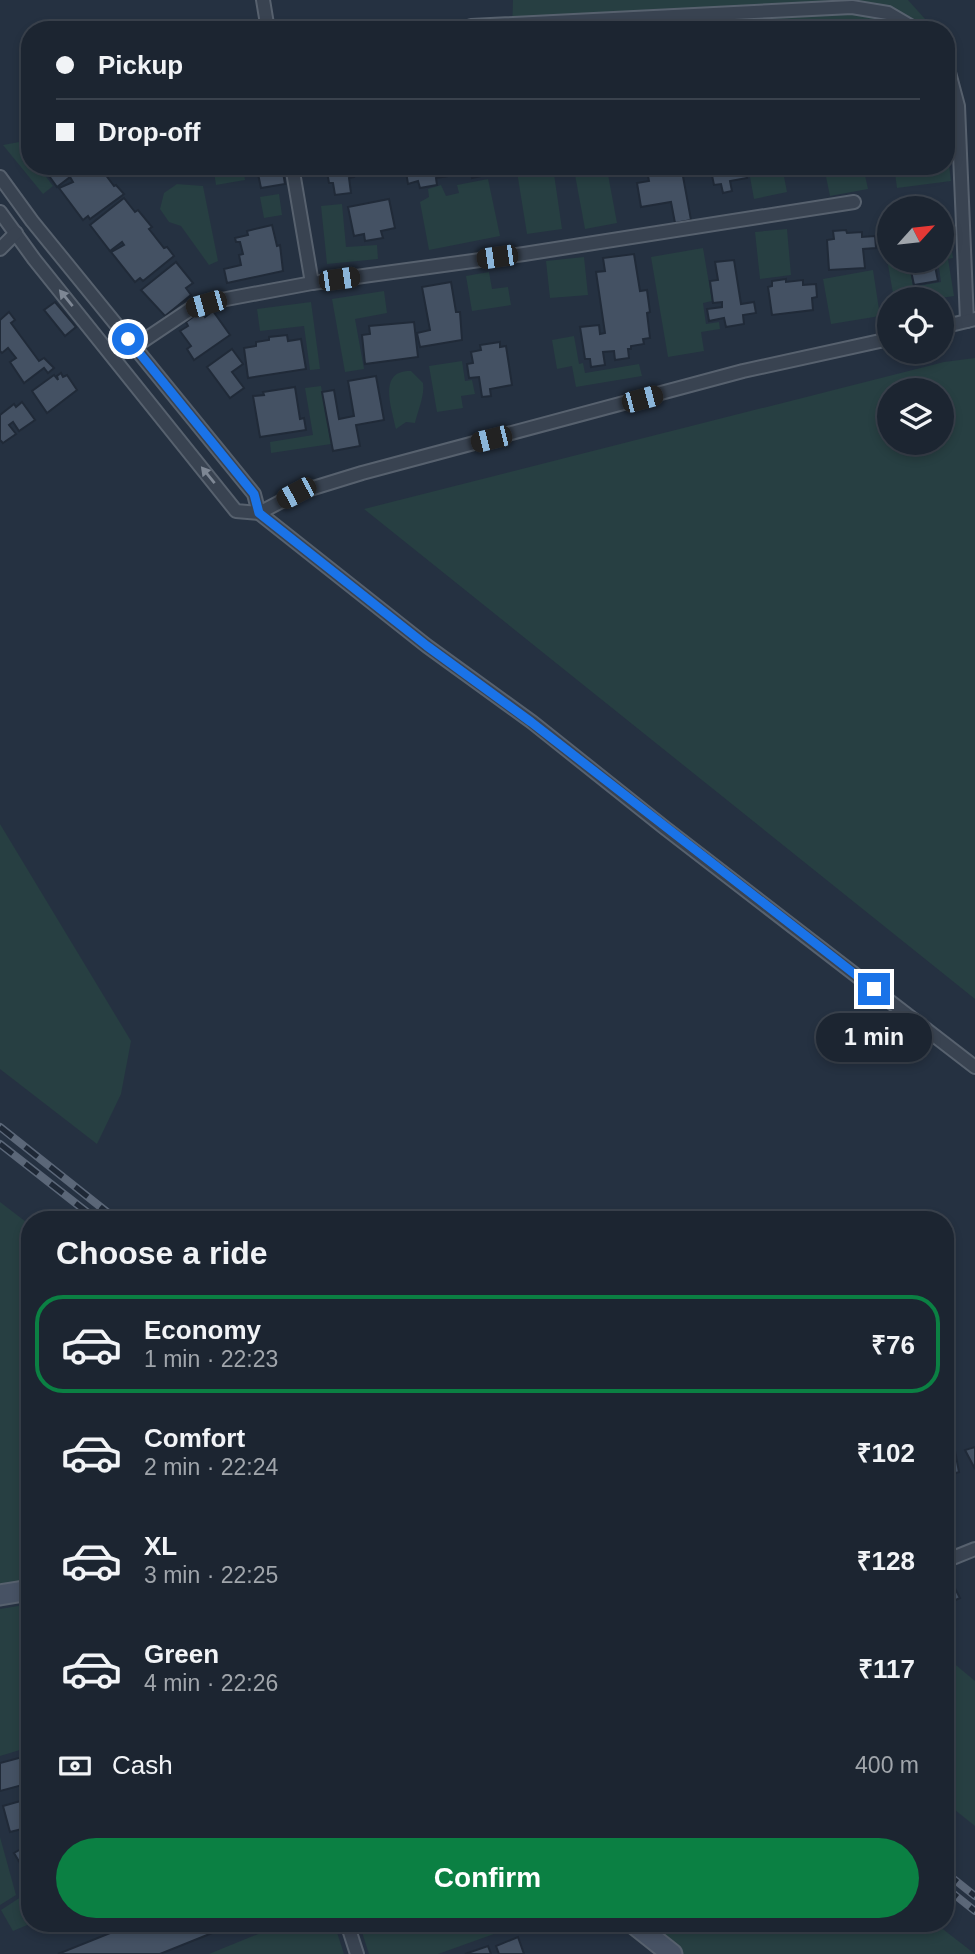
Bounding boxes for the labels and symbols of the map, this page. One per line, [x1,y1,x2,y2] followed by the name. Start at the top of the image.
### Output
[877,196,954,273] north arrow
[475,244,520,270] car
[317,266,362,292] car
[183,288,230,320] car
[59,289,73,307] one-way arrow
[112,323,144,355] route start
[619,383,666,415] car
[469,424,514,454] car
[201,467,216,484] one-way arrow
[273,474,320,512] car
[858,973,890,1005] route end
[816,1014,932,1062] callout: 1 min

